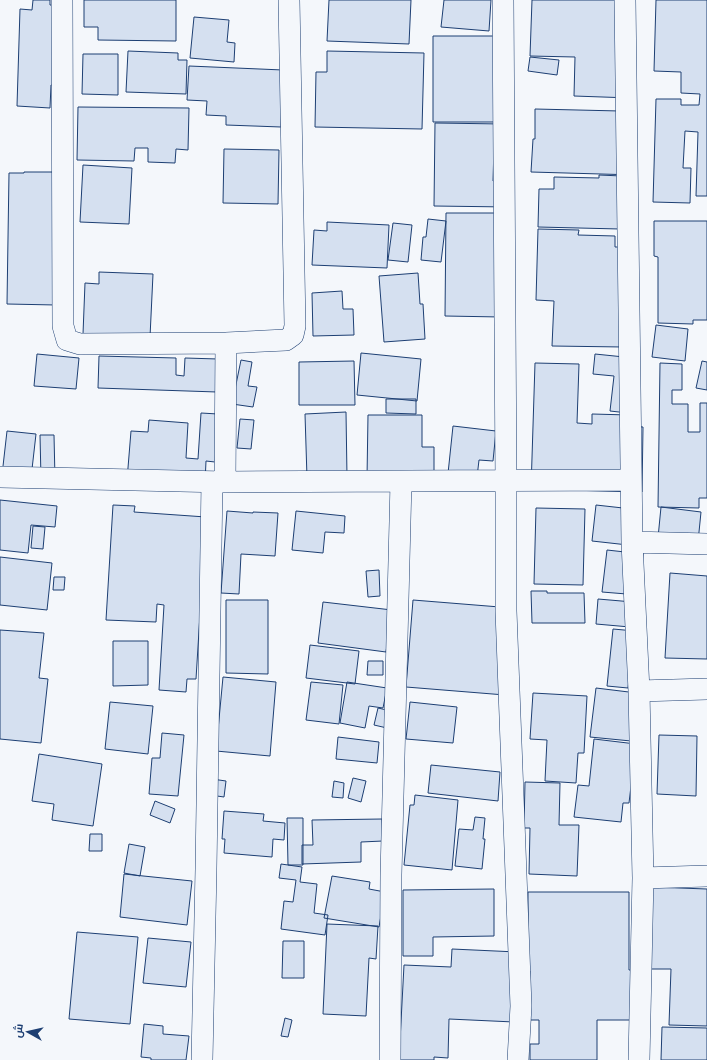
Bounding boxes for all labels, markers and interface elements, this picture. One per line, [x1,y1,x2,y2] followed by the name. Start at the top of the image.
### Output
[8,1012,48,1052] north arrow
[10,1023,27,1039] text: ش

